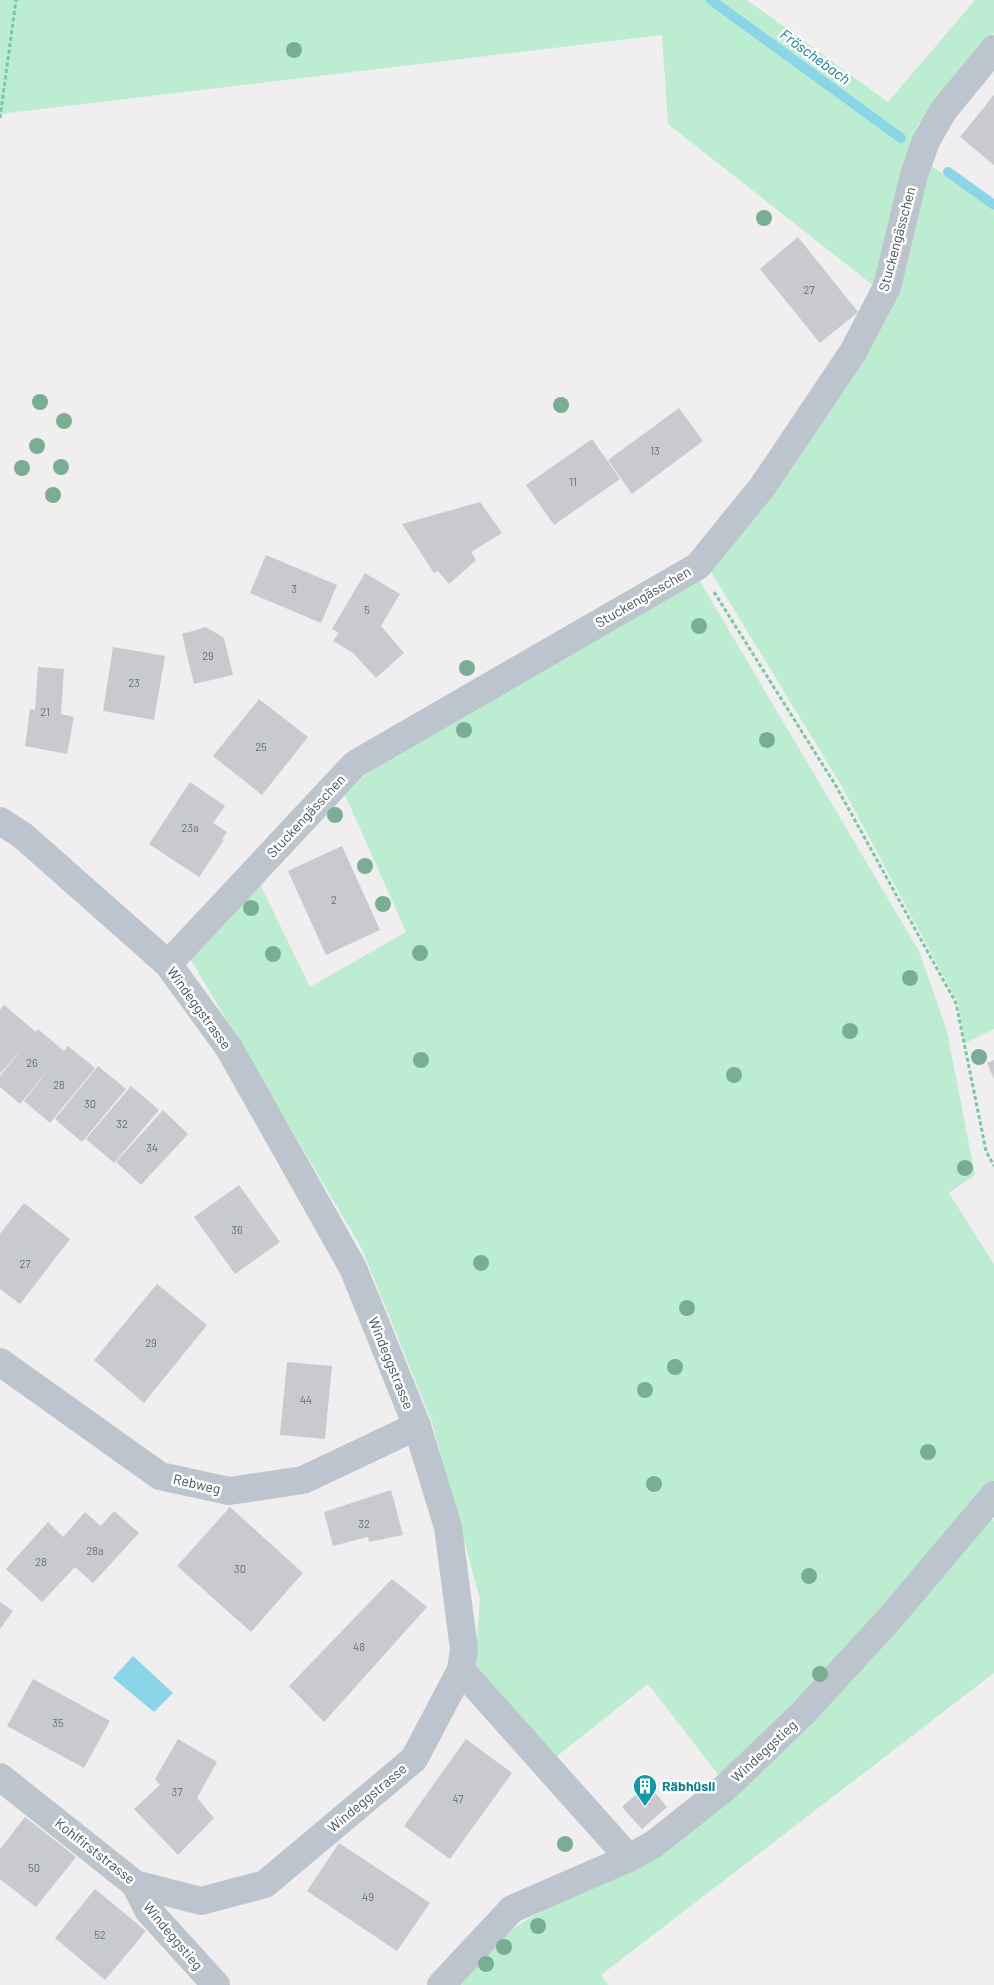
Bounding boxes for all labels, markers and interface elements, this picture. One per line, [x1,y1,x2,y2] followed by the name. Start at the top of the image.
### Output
[777,25,854,88] water label: Fröschebach
[874,185,919,293] street label: Stuckengässchen
[803,283,815,296] house number: 27
[650,444,660,457] house number: 13
[569,475,577,488] house number: 11
[592,562,694,631] street label: Stuckengässchen
[291,582,297,595] house number: 3
[364,603,370,616] house number: 5
[202,649,214,662] house number: 29
[128,676,140,689] house number: 23
[40,705,50,718] house number: 21
[255,740,267,753] house number: 25
[263,771,348,861] street label: Stuckengässchen
[181,821,199,834] house number: 23a
[331,893,337,906] house number: 2
[164,963,235,1052] street label: Windeggstrasse
[26,1056,38,1069] house number: 26
[53,1078,65,1091] house number: 28
[84,1097,96,1110] house number: 30
[116,1117,128,1130] house number: 32
[146,1141,158,1154] house number: 34
[231,1223,243,1236] house number: 36
[19,1257,31,1270] house number: 27
[365,1314,418,1411] street label: Windeggstrasse
[145,1336,157,1349] house number: 29
[300,1393,312,1406] house number: 44
[172,1470,223,1497] street label: Rebweg
[358,1517,370,1530] house number: 32
[86,1544,104,1557] house number: 28a
[35,1555,47,1568] house number: 28
[234,1562,246,1575] house number: 30
[353,1640,365,1653] house number: 48
[52,1716,64,1729] house number: 35
[727,1716,800,1785] street label: Windeggstieg
[324,1760,410,1836] street label: Windeggstrasse
[632,1773,658,1807] building icon: Räbhüsli
[662,1777,715,1794] place label: Räbhüsli
[172,1785,182,1798] house number: 37
[453,1792,463,1805] house number: 47
[52,1814,139,1887] street label: Kohlfirststrasse
[28,1861,40,1874] house number: 50
[362,1890,374,1903] house number: 49
[140,1898,207,1973] street label: Windeggstieg
[94,1928,106,1941] house number: 52

